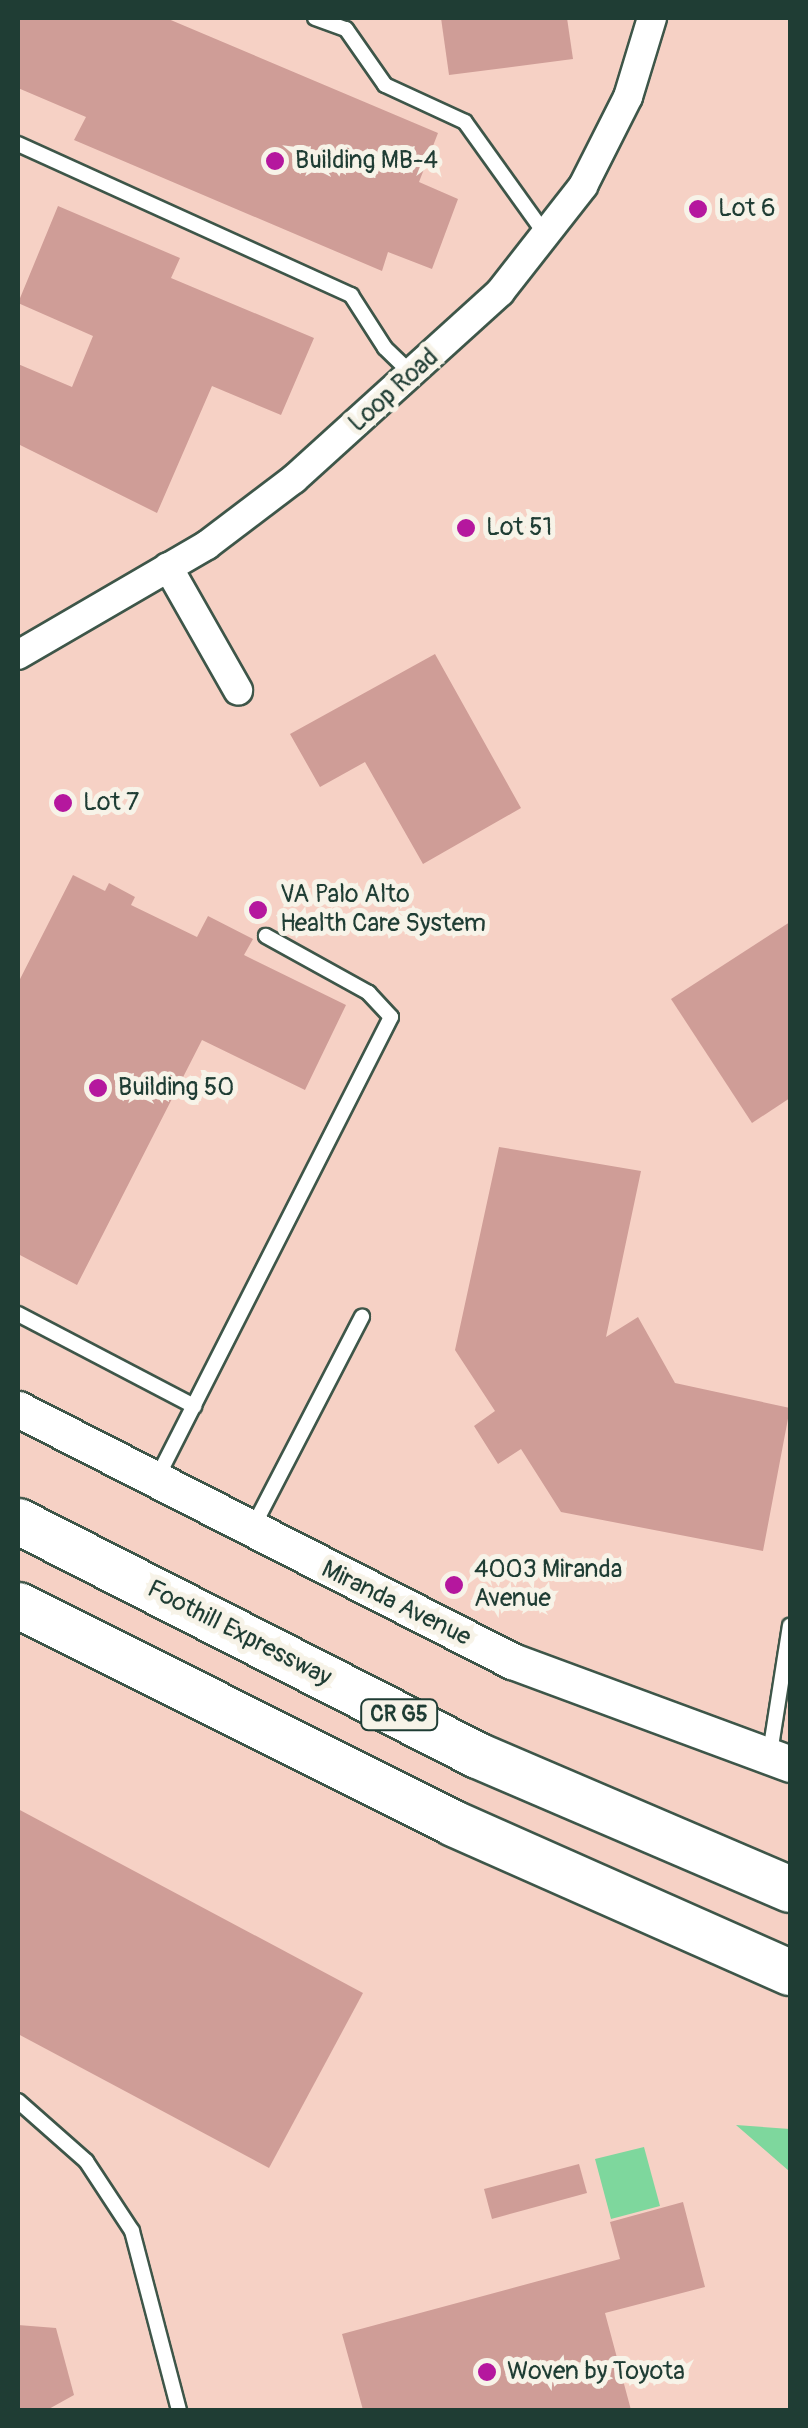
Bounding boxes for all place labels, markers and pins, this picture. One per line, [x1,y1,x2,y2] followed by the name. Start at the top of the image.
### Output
[295,146,438,176] place label: Building MB-4
[264,150,286,172] marker: Building MB-4
[718,194,776,224] place label: Lot 6
[687,198,709,220] marker: Lot 6
[486,513,552,543] place label: Lot 51
[455,517,477,539] marker: Lot 51
[83,788,139,818] place label: Lot 7
[52,792,74,814] marker: Lot 7
[280,881,486,940] place label: VA Palo Alto Health Care System
[245,897,271,923] marker: VA Palo Alto Health Care System
[118,1073,234,1103] place label: Building 50
[87,1077,109,1099] marker: Building 50
[474,1556,622,1615] place label: 4003 Miranda Avenue
[443,1574,465,1596] marker: 4003 Miranda Avenue
[507,2357,685,2387] place label: Woven by Toyota
[476,2361,498,2383] marker: Woven by Toyota

